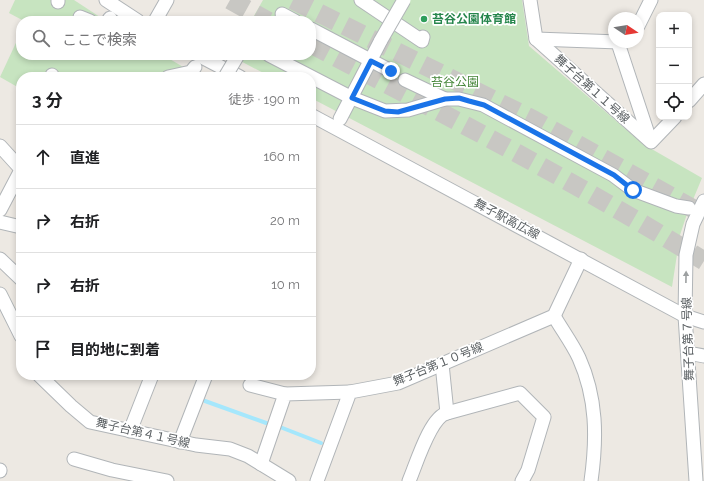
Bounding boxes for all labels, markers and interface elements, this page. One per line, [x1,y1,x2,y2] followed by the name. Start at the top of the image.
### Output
[432,12,516,26] place label: 苔谷公園体育館
[608,12,644,48] north arrow
[656,12,692,120] map controls
[656,12,692,48] button: +
[419,14,429,24] marker: 苔谷公園体育館
[16,16,316,60] search box
[30,27,52,49] icon: search
[62,31,137,49] text: ここで検索
[656,48,692,84] button: −
[552,52,632,126] street label: 舞子台第１１号線
[382,62,400,80] route end
[431,75,479,89] park label: 苔谷公園
[656,84,692,120] button: locate
[32,90,63,110] text: 3 分
[229,92,300,107] text: 徒歩 · 190 m
[32,146,54,168] icon: ahead
[70,149,100,167] text: 直進
[263,149,300,164] text: 160 m
[624,181,642,199] route start
[472,196,542,242] street label: 舞子駅高広線
[32,210,54,232] icon: right
[70,213,100,231] text: 右折
[270,213,300,228] text: 20 m
[683,270,689,283] one-way arrow
[32,274,54,296] icon: right
[70,277,100,295] text: 右折
[271,277,300,292] text: 10 m
[680,297,696,381] street label: 舞子台第７号線
[32,338,54,360] icon: arrive
[391,340,485,388] street label: 舞子台第１０号線
[70,341,160,359] text: 目的地に到着
[95,415,191,451] street label: 舞子台第４１号線

